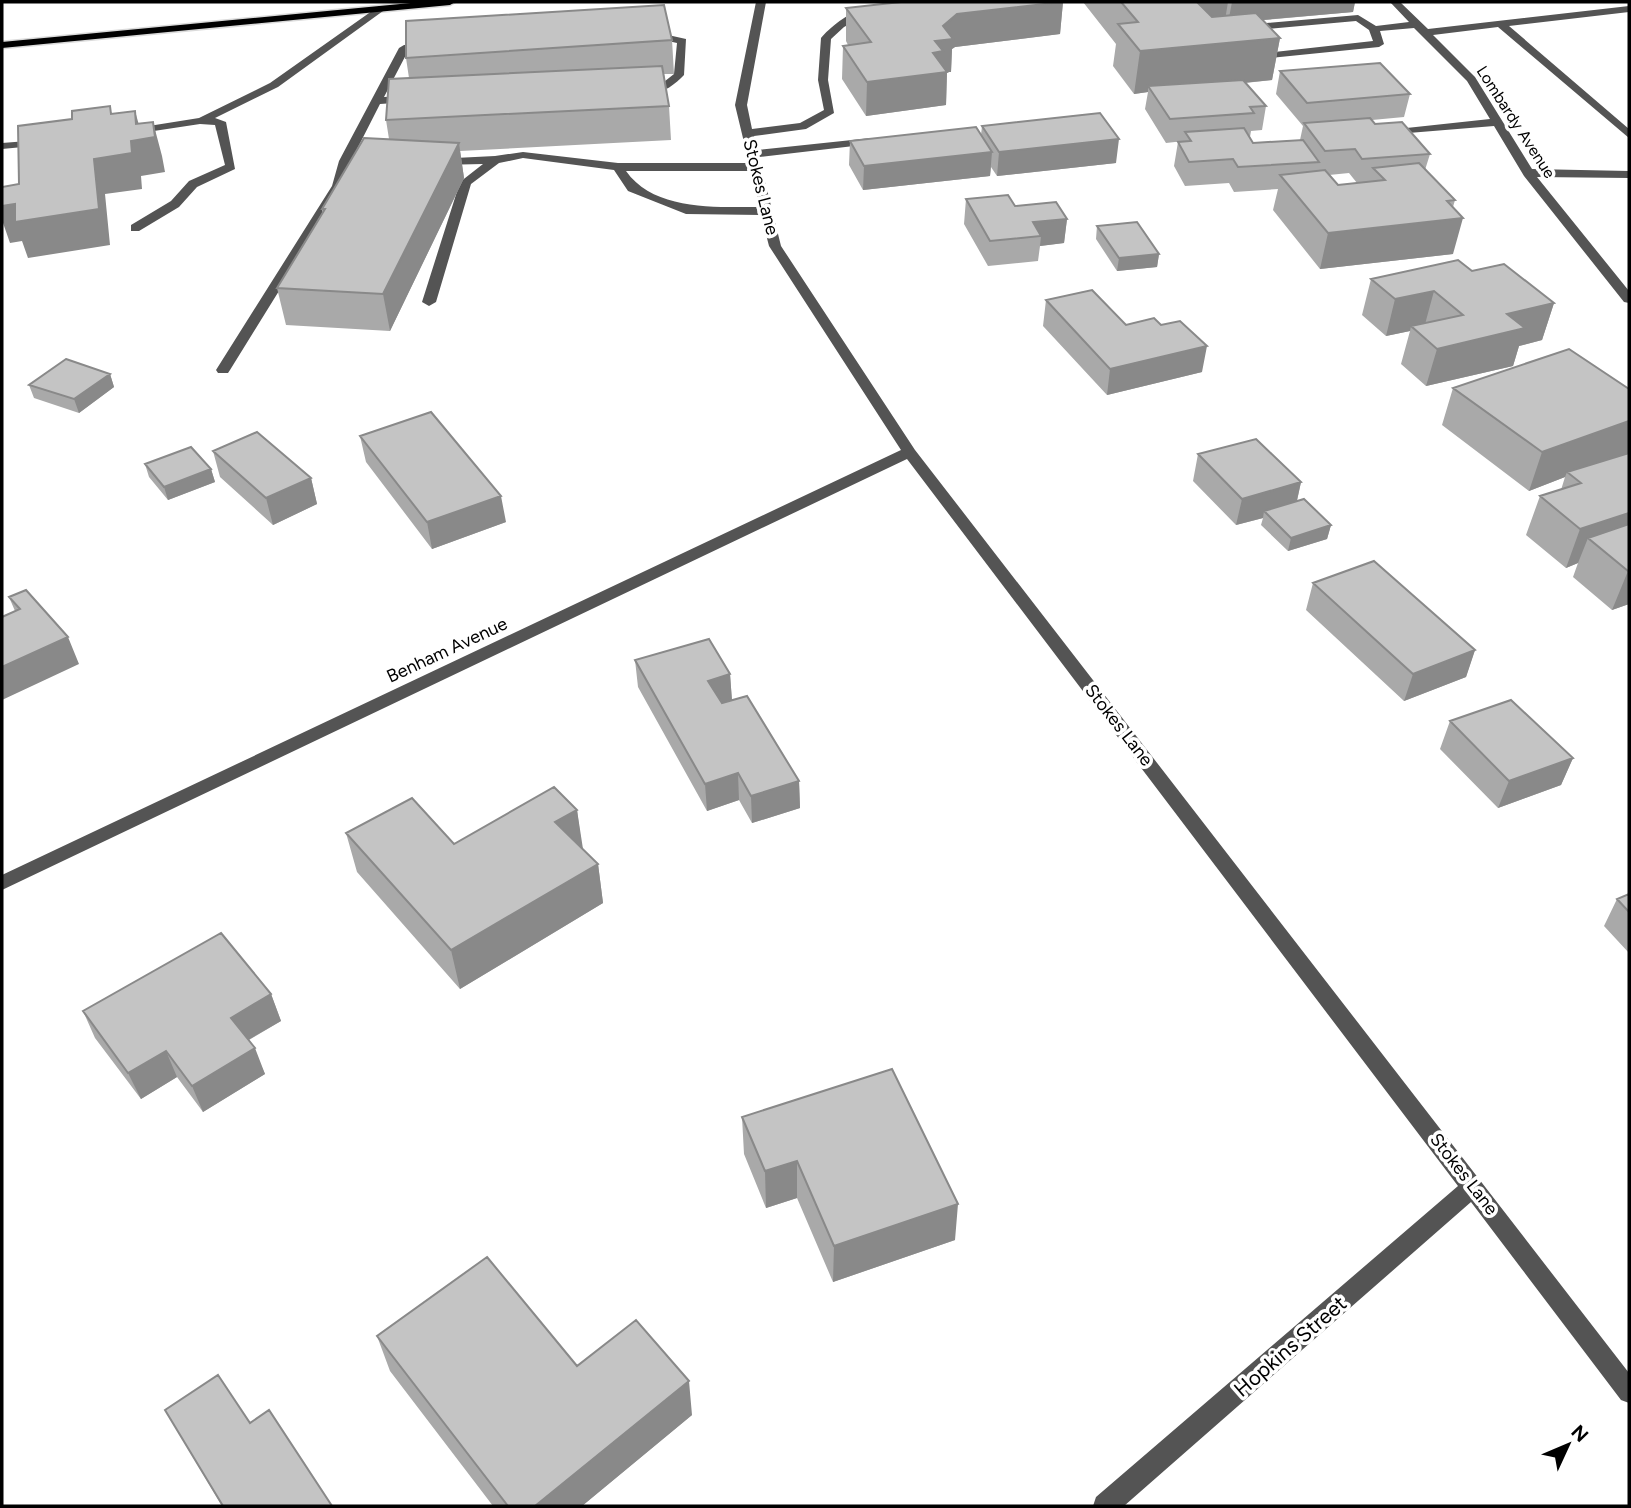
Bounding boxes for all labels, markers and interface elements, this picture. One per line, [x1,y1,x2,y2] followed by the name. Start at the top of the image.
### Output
[1473,62,1560,182] street label: Lombardy Avenue
[738,137,784,237] street label: Stokes Lane
[383,612,511,688] street label: Benham Avenue
[1080,680,1158,770] street label: Stokes Lane
[1425,1129,1503,1219] street label: Stokes Lane
[1229,1290,1351,1402] street label: Hopkins Street
[1533,1410,1603,1480] north arrow
[1566,1420,1593,1447] text: N

